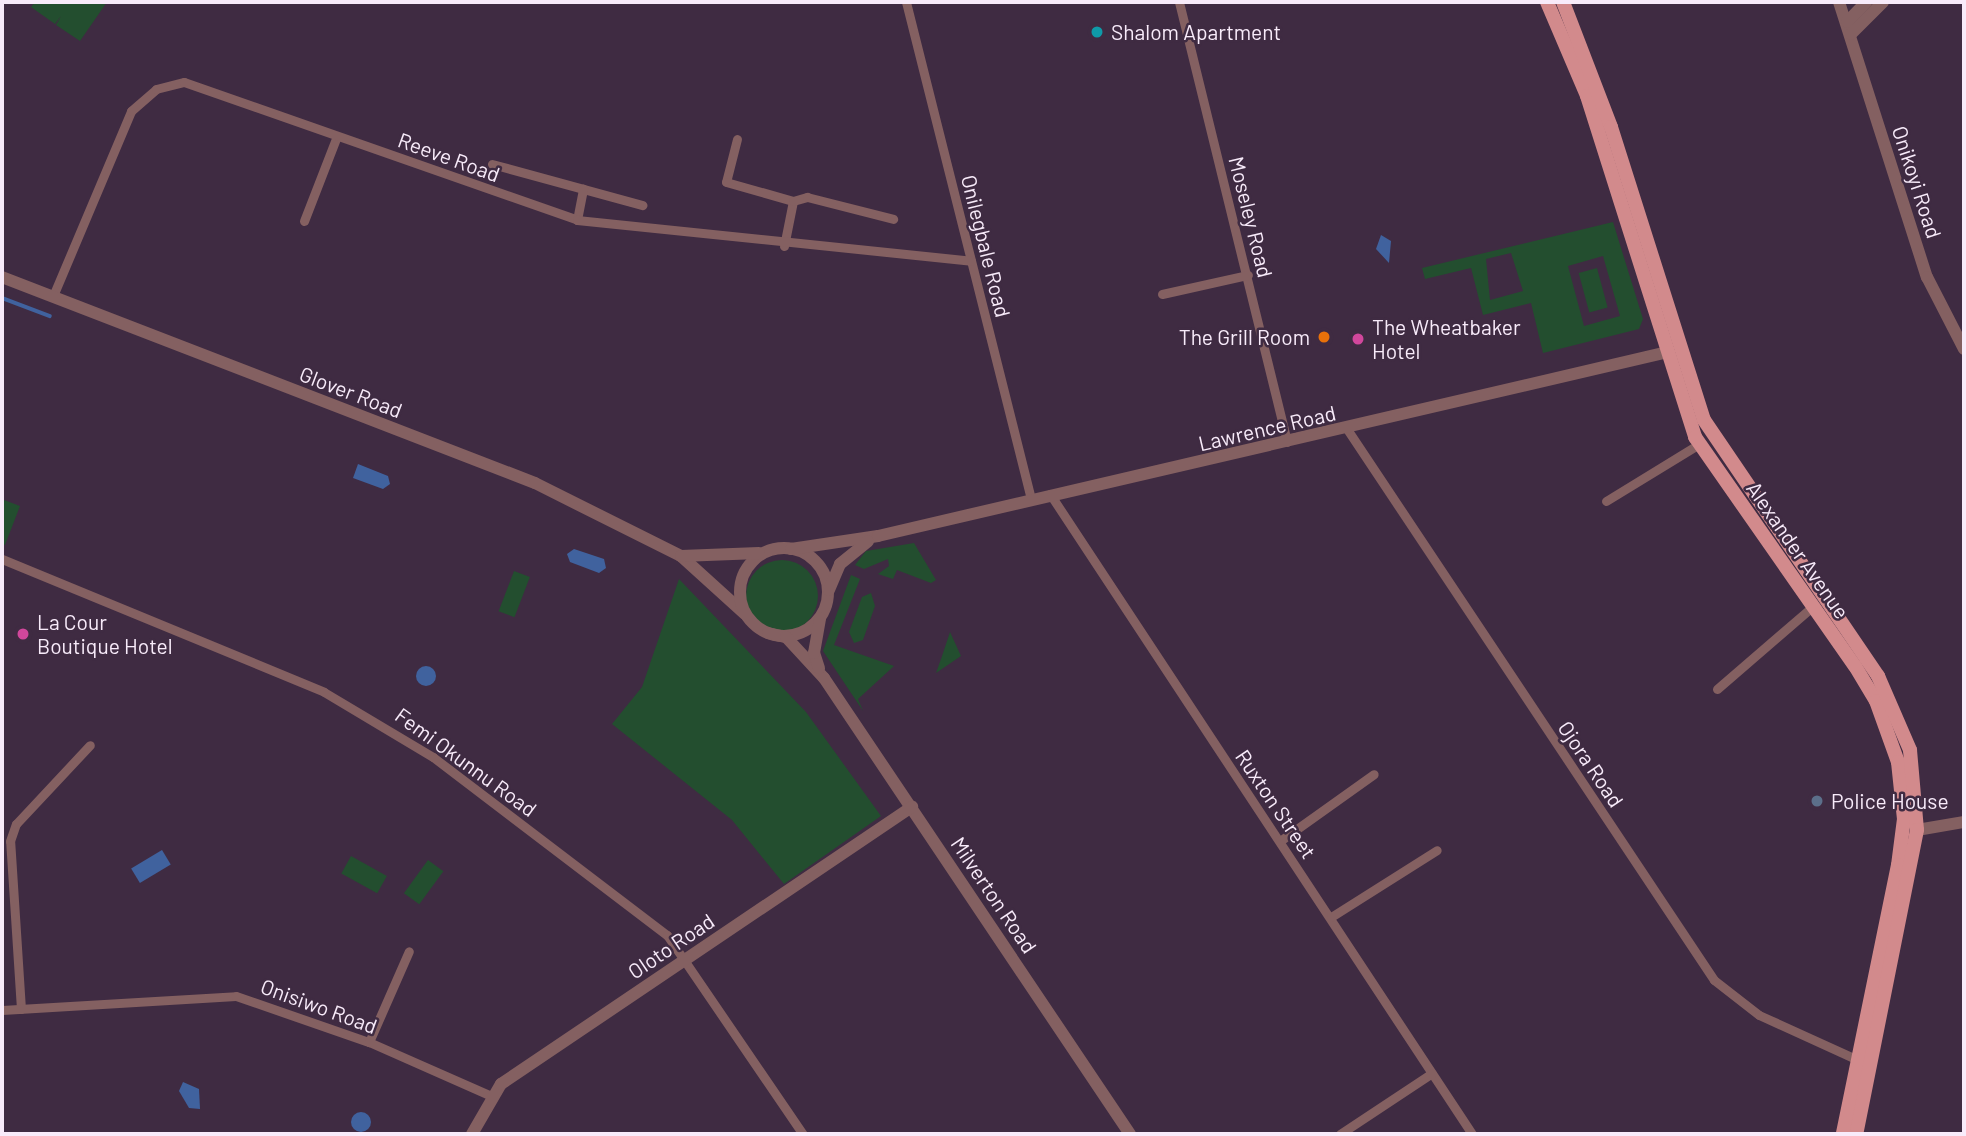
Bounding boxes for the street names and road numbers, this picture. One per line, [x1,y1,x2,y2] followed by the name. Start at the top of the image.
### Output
[1887,123,1947,241] street label: Onikoyi Road
[395,127,503,187] street label: Reeve Road
[1224,154,1278,280] street label: Moseley Road
[956,172,1016,320] street label: Onilegbale Road
[296,361,406,423] street label: Glover Road
[1196,400,1338,456] street label: Lawrence Road
[1741,477,1855,623] street label: Alexander Avenue
[390,702,542,822] street label: Femi Okunnu Road
[1553,716,1629,812] street label: Ojora Road
[1230,745,1322,863] street label: Ruxton Street
[946,832,1042,958] street label: Milverton Road
[623,908,719,984] street label: Oloto Road
[257,973,381,1039] street label: Onisiwo Road

